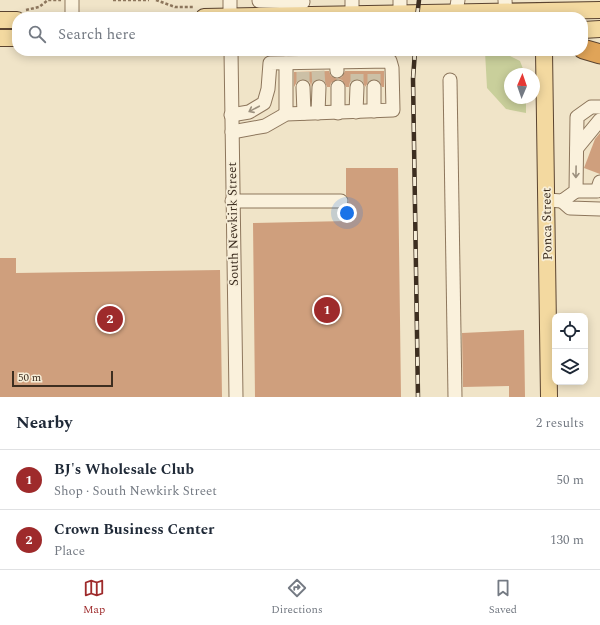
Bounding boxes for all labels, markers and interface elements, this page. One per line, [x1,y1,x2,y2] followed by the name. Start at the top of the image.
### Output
[12,12,588,56] search box
[26,23,48,45] icon: search
[58,23,136,46] text: Search here
[504,68,540,104] north arrow
[248,106,260,113] one-way arrow
[222,161,244,286] street label: South Newkirk Street
[573,165,580,178] one-way arrow
[536,187,558,260] street label: Ponca Street
[337,203,357,223] your location
[314,295,340,325] pin: 1
[97,304,123,334] pin: 2
[552,313,588,385] map controls
[552,313,588,349] button: locate
[552,349,588,385] button: layers
[12,369,113,388] scale bar
[18,369,41,386] text: 50 m
[16,410,72,436] text: Nearby
[536,413,584,433] text: 2 results
[54,458,194,481] text: BJ's Wholesale Club
[25,470,33,490] text: 1
[557,470,584,490] text: 50 m
[54,481,217,501] text: Shop · South Newkirk Street
[54,518,215,541] text: Crown Business Center
[25,530,33,550] text: 2
[550,530,584,550] text: 130 m
[54,541,85,561] text: Place
[83,577,105,618] tab: Map
[271,577,323,618] tab: Directions
[489,577,517,618] tab: Saved

